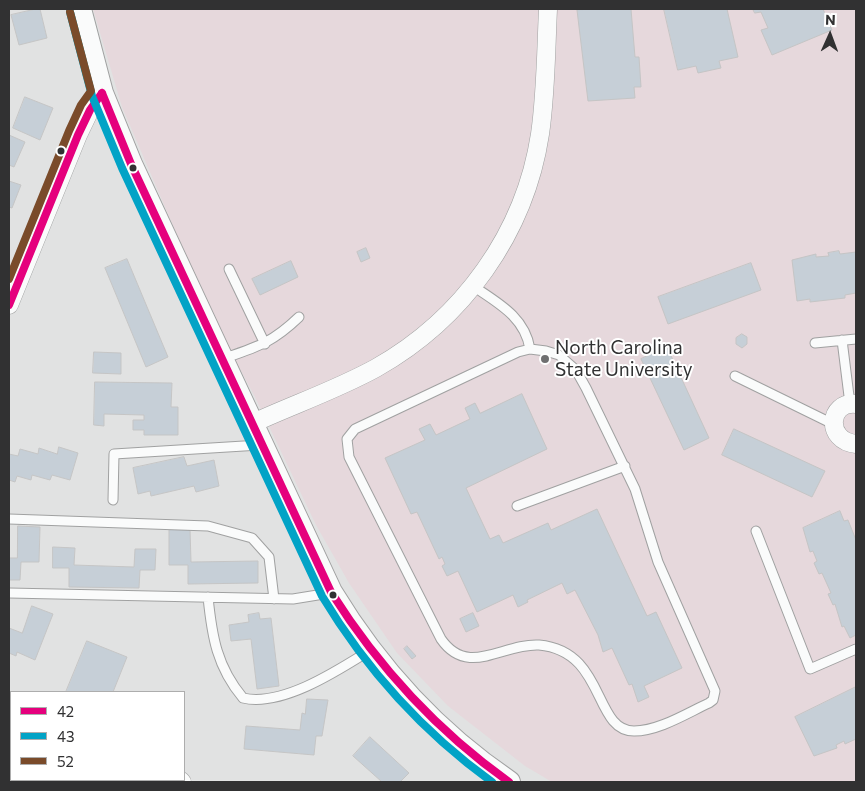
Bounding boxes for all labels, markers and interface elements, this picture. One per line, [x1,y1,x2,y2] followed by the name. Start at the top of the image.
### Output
[805,10,855,60] north arrow
[825,11,836,28] text: N
[56,146,66,156] unlabelled marker
[128,163,138,173] unlabelled marker
[555,337,692,381] place label: North Carolina State University
[539,353,551,365] marker: North Carolina State University
[328,590,338,600] unlabelled marker
[10,691,185,781] legend
[57,702,74,720] text: 42
[57,727,75,745] text: 43
[57,752,74,770] text: 52

